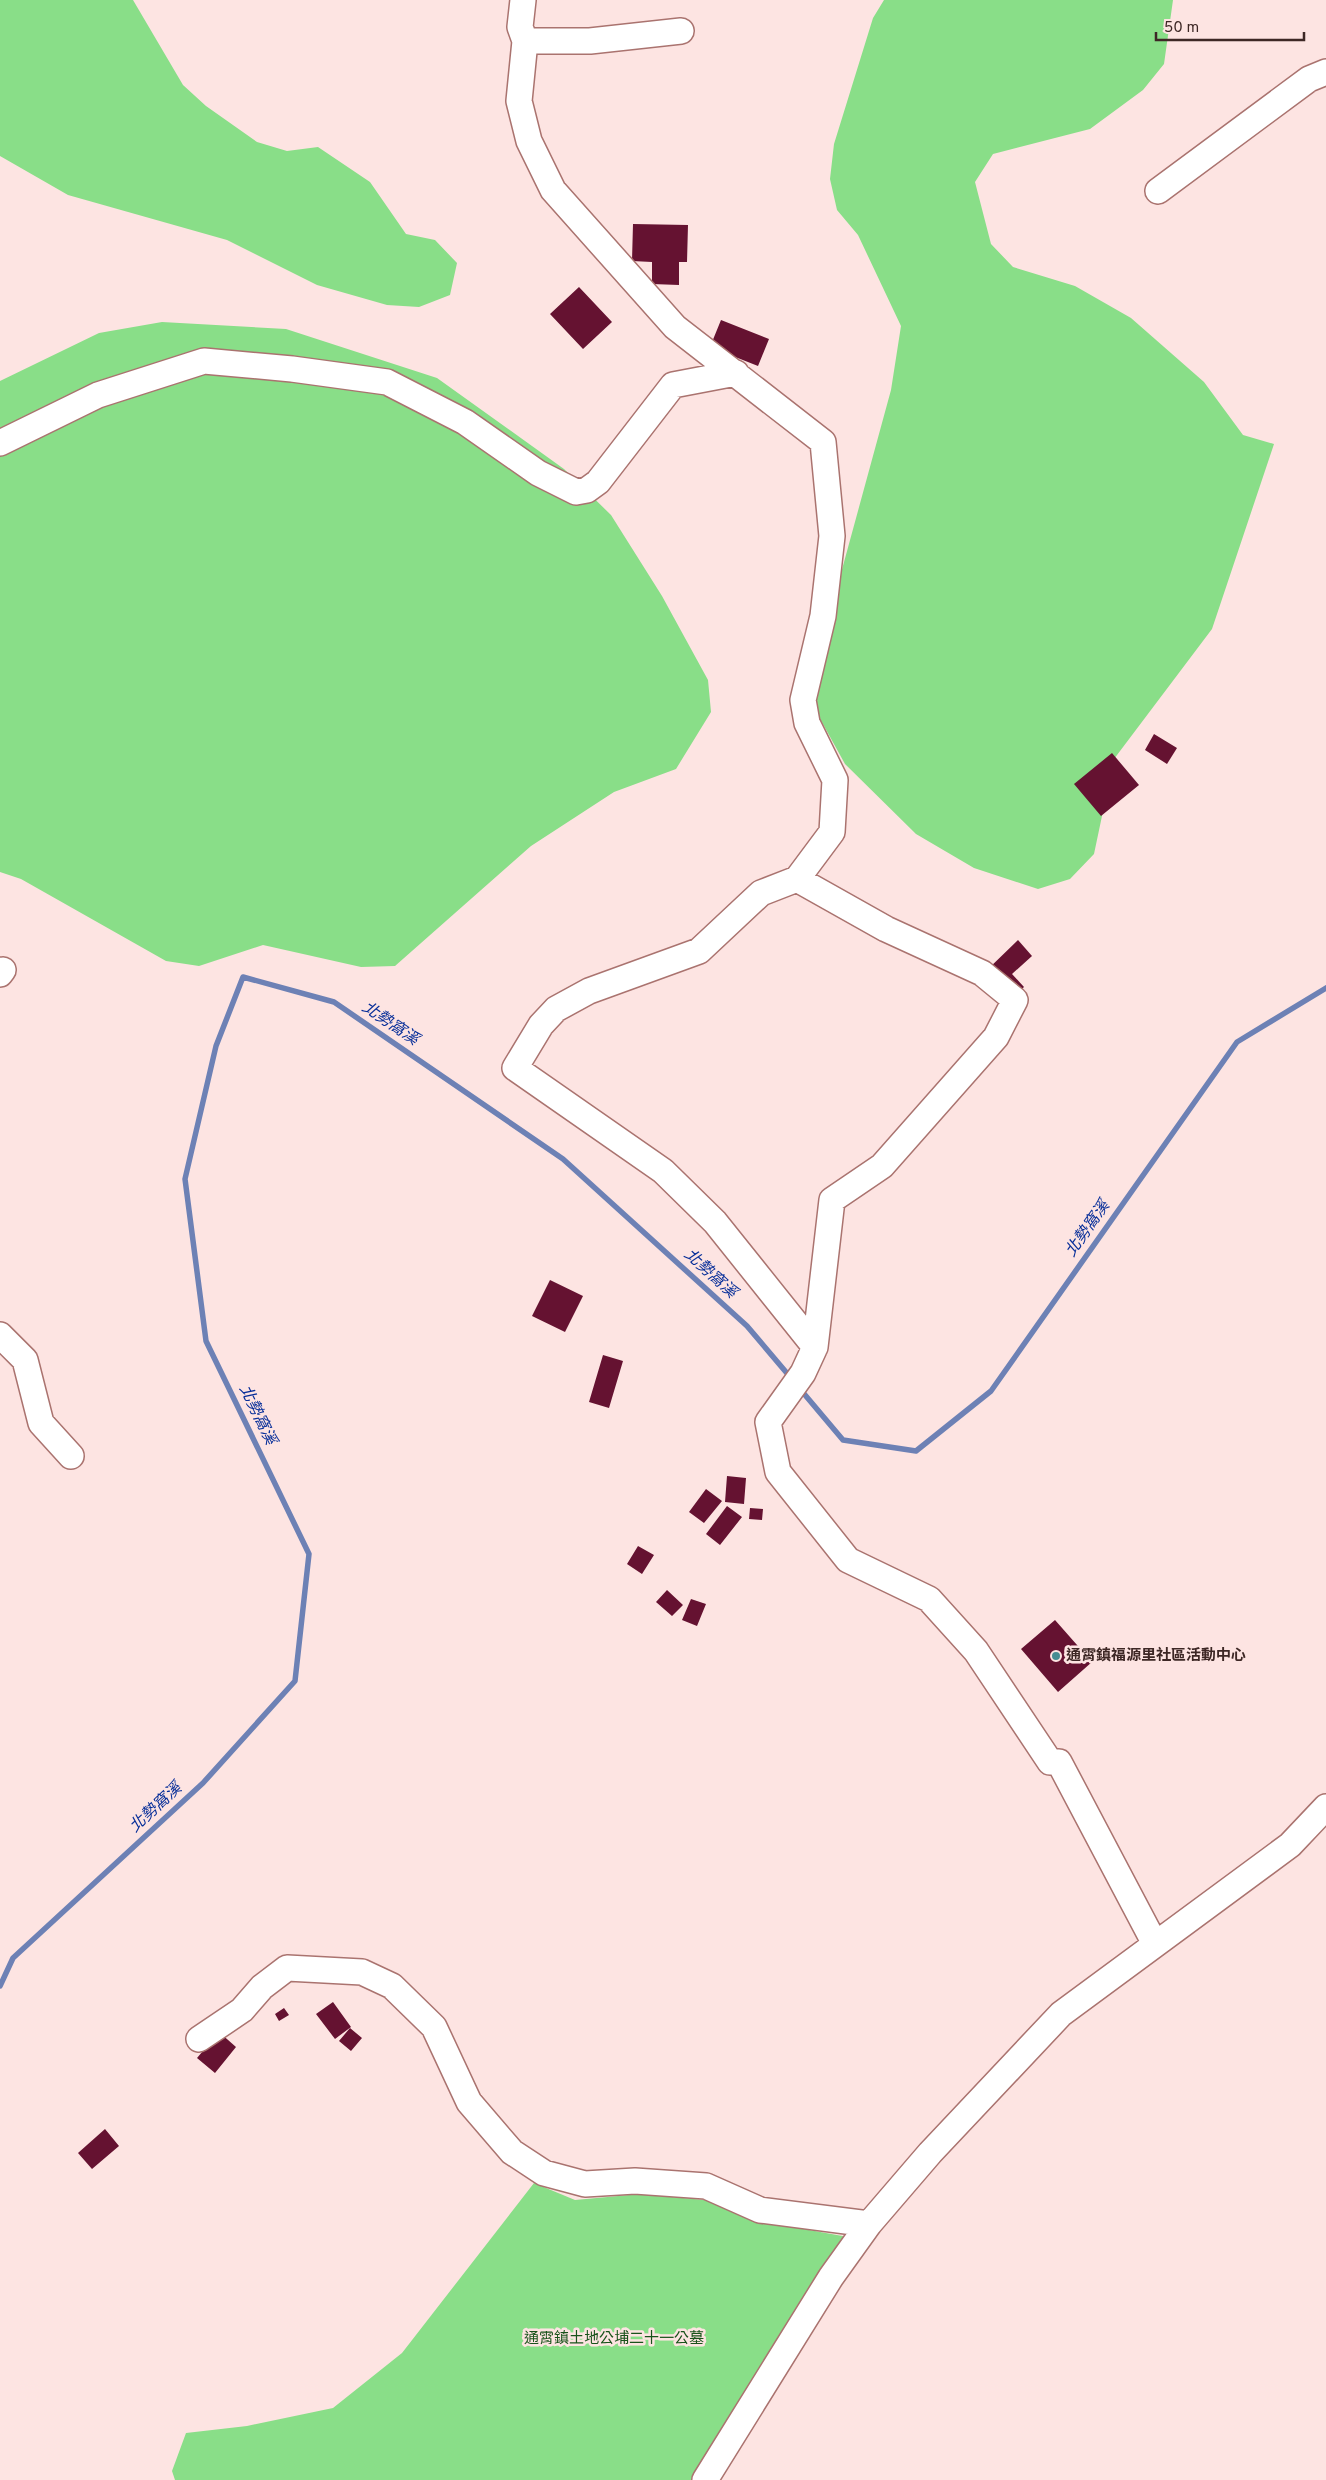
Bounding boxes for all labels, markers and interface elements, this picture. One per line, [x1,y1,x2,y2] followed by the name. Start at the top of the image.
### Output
[1156,10,1304,42] scale bar
[1164,19,1199,38] text: 50 m
[358,998,424,1051] water label: 北勢窩溪
[1061,1195,1116,1261] water label: 北勢窩溪
[680,1245,742,1304] water label: 北勢窩溪
[234,1382,281,1450] water label: 北勢窩溪
[1066,1646,1246,1666] place label: 通霄鎮福源里社區活動中心
[1050,1650,1062,1662] marker: 通霄鎮福源里社區活動中心
[126,1778,188,1837] water label: 北勢窩溪
[524,2329,704,2349] park label: 通霄鎮土地公埔二十一公墓

